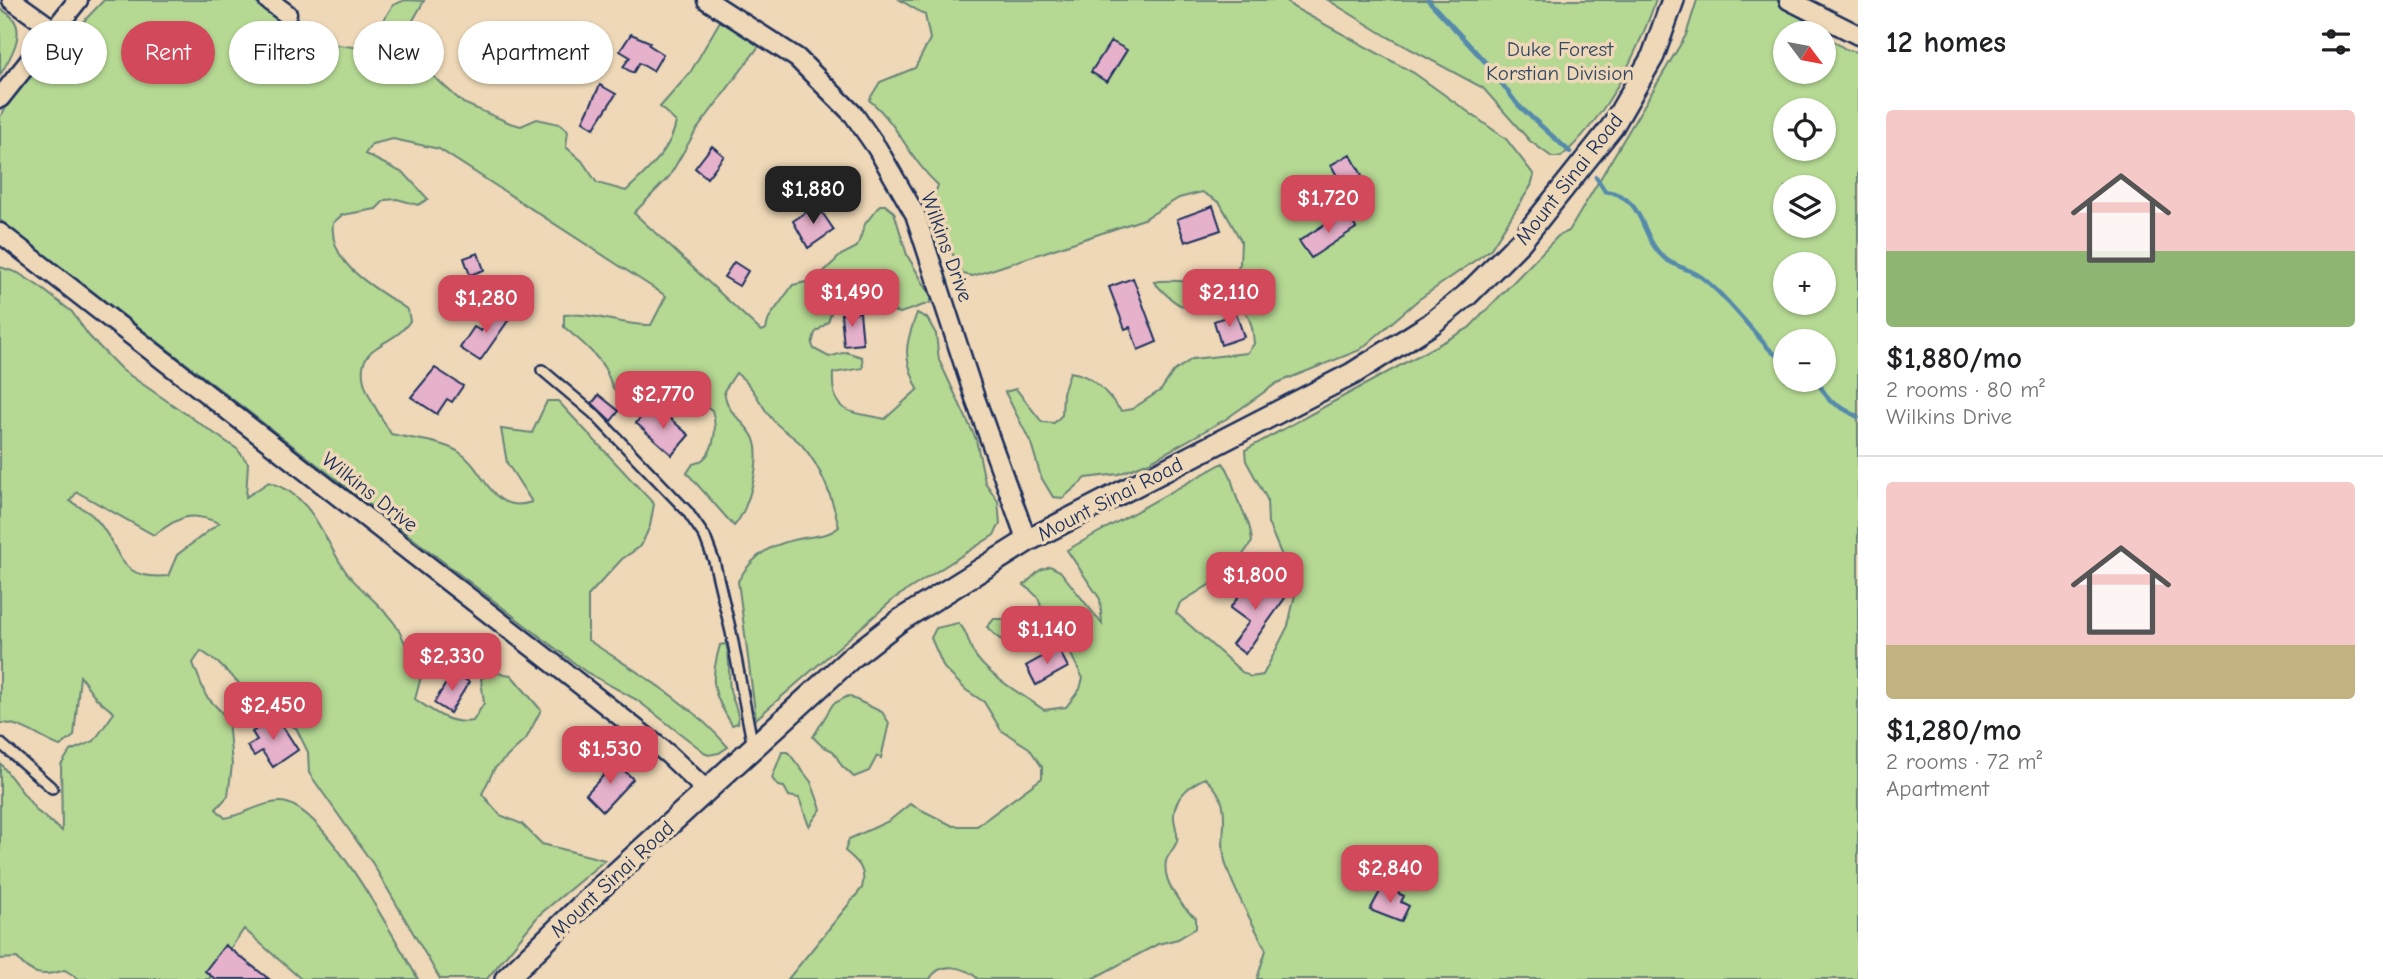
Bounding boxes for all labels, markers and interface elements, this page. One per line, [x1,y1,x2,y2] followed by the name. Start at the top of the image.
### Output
[21,21,107,84] chip: Buy
[121,21,215,84] chip: Rent
[229,21,339,84] chip: Filters
[353,21,444,84] chip: New
[458,21,613,84] chip: Apartment
[1773,21,1836,84] north arrow
[1773,21,1836,392] map controls
[2317,23,2355,61] icon: filters
[1886,25,2006,60] text: 12 homes
[1486,37,1634,85] park label: Duke Forest Korstian Division
[1773,98,1836,161] button: locate
[1510,109,1628,249] street label: Mount Sinai Road
[2058,155,2184,281] icon: home
[756,166,870,226] pin: $1,880
[781,175,845,202] text: $1,880
[1773,175,1836,238] button: layers
[1271,176,1385,235] pin: $1,720
[1297,184,1359,211] text: $1,720
[916,189,978,305] street label: Wilkins Drive
[1773,252,1836,315] button: +
[795,270,909,329] pin: $1,490
[1172,270,1286,329] pin: $2,110
[429,276,543,335] pin: $1,280
[820,278,884,305] text: $1,490
[1199,278,1259,305] text: $2,110
[454,284,518,311] text: $1,280
[1773,329,1836,392] button: −
[1886,341,2022,376] text: $1,880/mo
[606,372,720,431] pin: $2,770
[1886,376,2045,403] text: 2 rooms · 80 m²
[631,380,695,407] text: $2,770
[1886,403,2012,430] text: Wilkins Drive
[317,447,423,537] street label: Wilkins Drive
[1033,452,1187,546] street label: Mount Sinai Road
[2058,527,2184,653] icon: home
[1198,552,1312,612] pin: $1,800
[1222,561,1288,588] text: $1,800
[990,606,1104,666] pin: $1,140
[1017,615,1077,642] text: $1,140
[395,634,509,693] pin: $2,330
[419,642,485,669] text: $2,330
[216,682,330,742] pin: $2,450
[240,691,306,718] text: $2,450
[1886,713,2022,748] text: $1,280/mo
[553,726,667,786] pin: $1,530
[578,735,642,762] text: $1,530
[1886,748,2042,775] text: 2 rooms · 72 m²
[1886,775,1989,802] text: Apartment
[545,816,679,942] street label: Mount Sinai Road
[1333,846,1447,905] pin: $2,840
[1357,854,1423,881] text: $2,840

